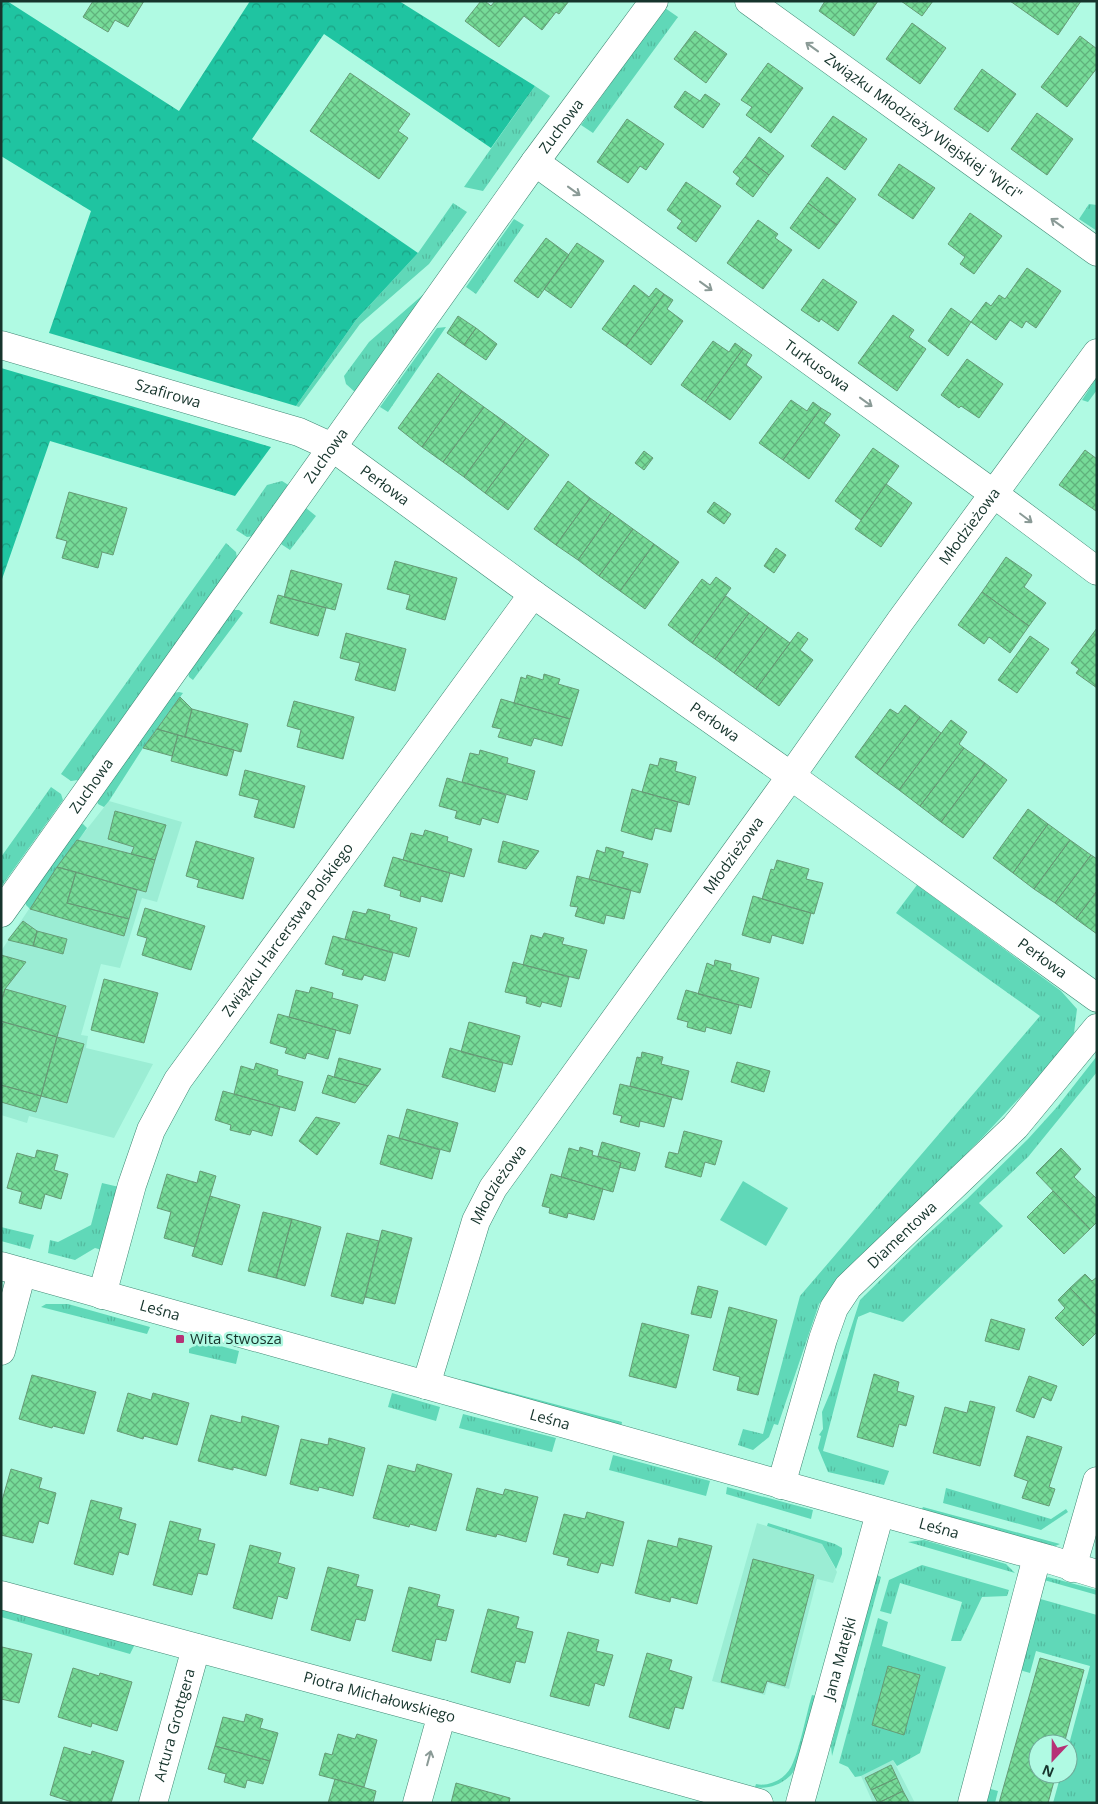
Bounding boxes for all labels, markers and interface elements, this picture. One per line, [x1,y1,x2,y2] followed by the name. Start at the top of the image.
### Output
[806,41,819,52] one-way arrow
[821,48,1027,204] street label: Związku Młodzieży Wiejskiej "Wici"
[534,94,587,157] street label: Zuchowa
[567,185,580,196] one-way arrow
[1051,218,1064,229] one-way arrow
[699,281,713,291] one-way arrow
[781,335,855,396] street label: Turkusowa
[133,374,204,412] street label: Szafirowa
[859,396,872,407] one-way arrow
[299,424,352,487] street label: Zuchowa
[357,460,414,509] street label: Perłowa
[934,483,1004,568] street label: Młodzieżowa
[1019,513,1033,523] one-way arrow
[686,697,744,746] street label: Perłowa
[64,754,117,817] street label: Zuchowa
[698,812,767,898] street label: Młodzieżowa
[217,838,357,1020] street label: Związku Harcerstwa Polskiego
[1014,933,1072,982] street label: Perłowa
[465,1140,530,1228] street label: Młodzieżowa
[862,1196,940,1272] street label: Diamentowa
[138,1294,183,1325] street label: Leśna
[190,1328,282,1348] place label: Wita Stwosza
[174,1333,186,1345] marker: Wita Stwosza
[528,1403,573,1434] street label: Leśna
[917,1512,962,1543] street label: Leśna
[817,1615,860,1704] street label: Jana Matejki
[148,1666,199,1783] street label: Artura Grottgera
[302,1666,458,1726] street label: Piotra Michałowskiego
[1028,1734,1078,1784] north arrow
[425,1751,434,1767] one-way arrow
[1039,1761,1057,1782] text: N

